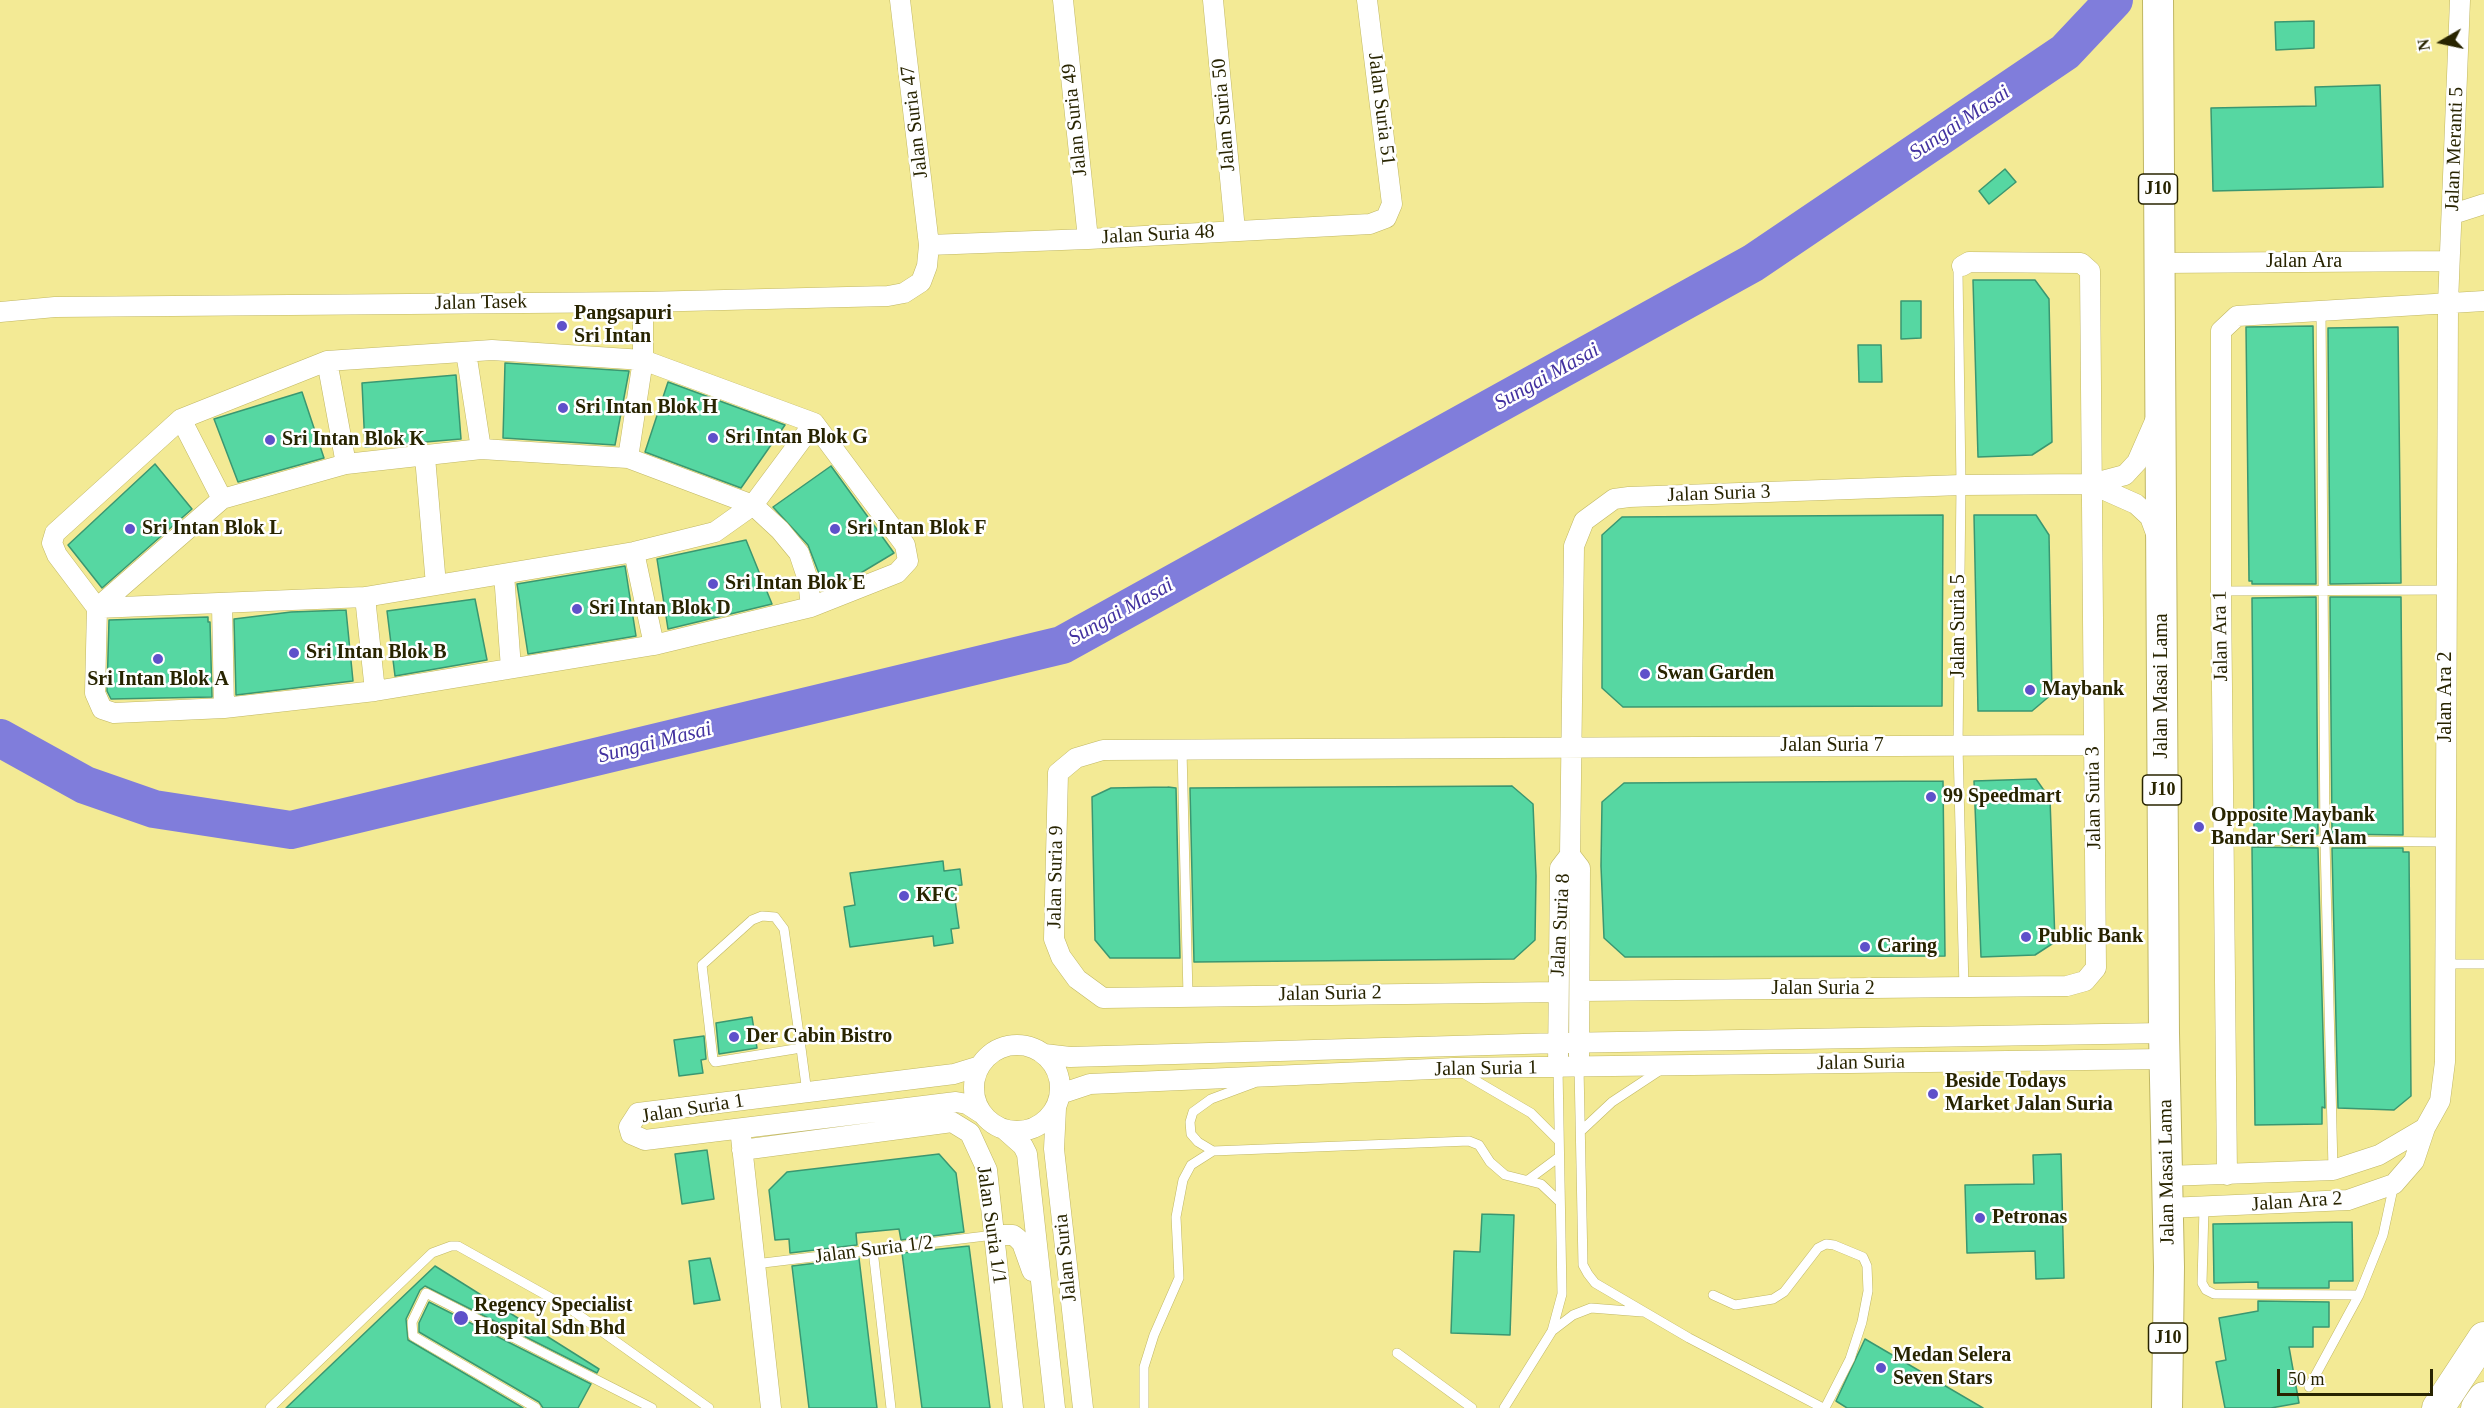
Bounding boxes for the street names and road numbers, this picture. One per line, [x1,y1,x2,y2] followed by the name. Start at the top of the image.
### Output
[1362,51,1400,167] street label: Jalan Suria 51
[1207,58,1241,172] street label: Jalan Suria 50
[1057,62,1093,178] street label: Jalan Suria 49
[896,64,934,180] street label: Jalan Suria 47
[2441,86,2469,212] street label: Jalan Meranti 5
[2138,174,2178,204] road number: J10
[1101,220,1215,250] street label: Jalan Suria 48
[2266,250,2342,274] street label: Jalan Ara
[435,290,527,316] street label: Jalan Tasek
[1667,480,1771,508] street label: Jalan Suria 3
[1947,574,1971,678] street label: Jalan Suria 5
[2208,590,2234,682] street label: Jalan Ara 1
[2150,613,2174,759] street label: Jalan Masai Lama
[2434,651,2458,743] street label: Jalan Ara 2
[1780,734,1884,758] street label: Jalan Suria 7
[2081,746,2107,850] street label: Jalan Suria 3
[2142,775,2182,805] road number: J10
[1043,825,1069,929] street label: Jalan Suria 9
[1546,873,1576,977] street label: Jalan Suria 8
[1771,977,1875,1001] street label: Jalan Suria 2
[1278,981,1382,1007] street label: Jalan Suria 2
[1817,1050,1905,1076] street label: Jalan Suria
[1434,1056,1538,1082] street label: Jalan Suria 1
[640,1089,746,1129] street label: Jalan Suria 1
[2154,1099,2180,1245] street label: Jalan Masai Lama
[971,1164,1011,1286] street label: Jalan Suria 1/1
[2251,1187,2343,1217] street label: Jalan Ara 2
[1049,1213,1083,1303] street label: Jalan Suria
[814,1231,934,1269] street label: Jalan Suria 1/2
[2148,1323,2188,1353] road number: J10

